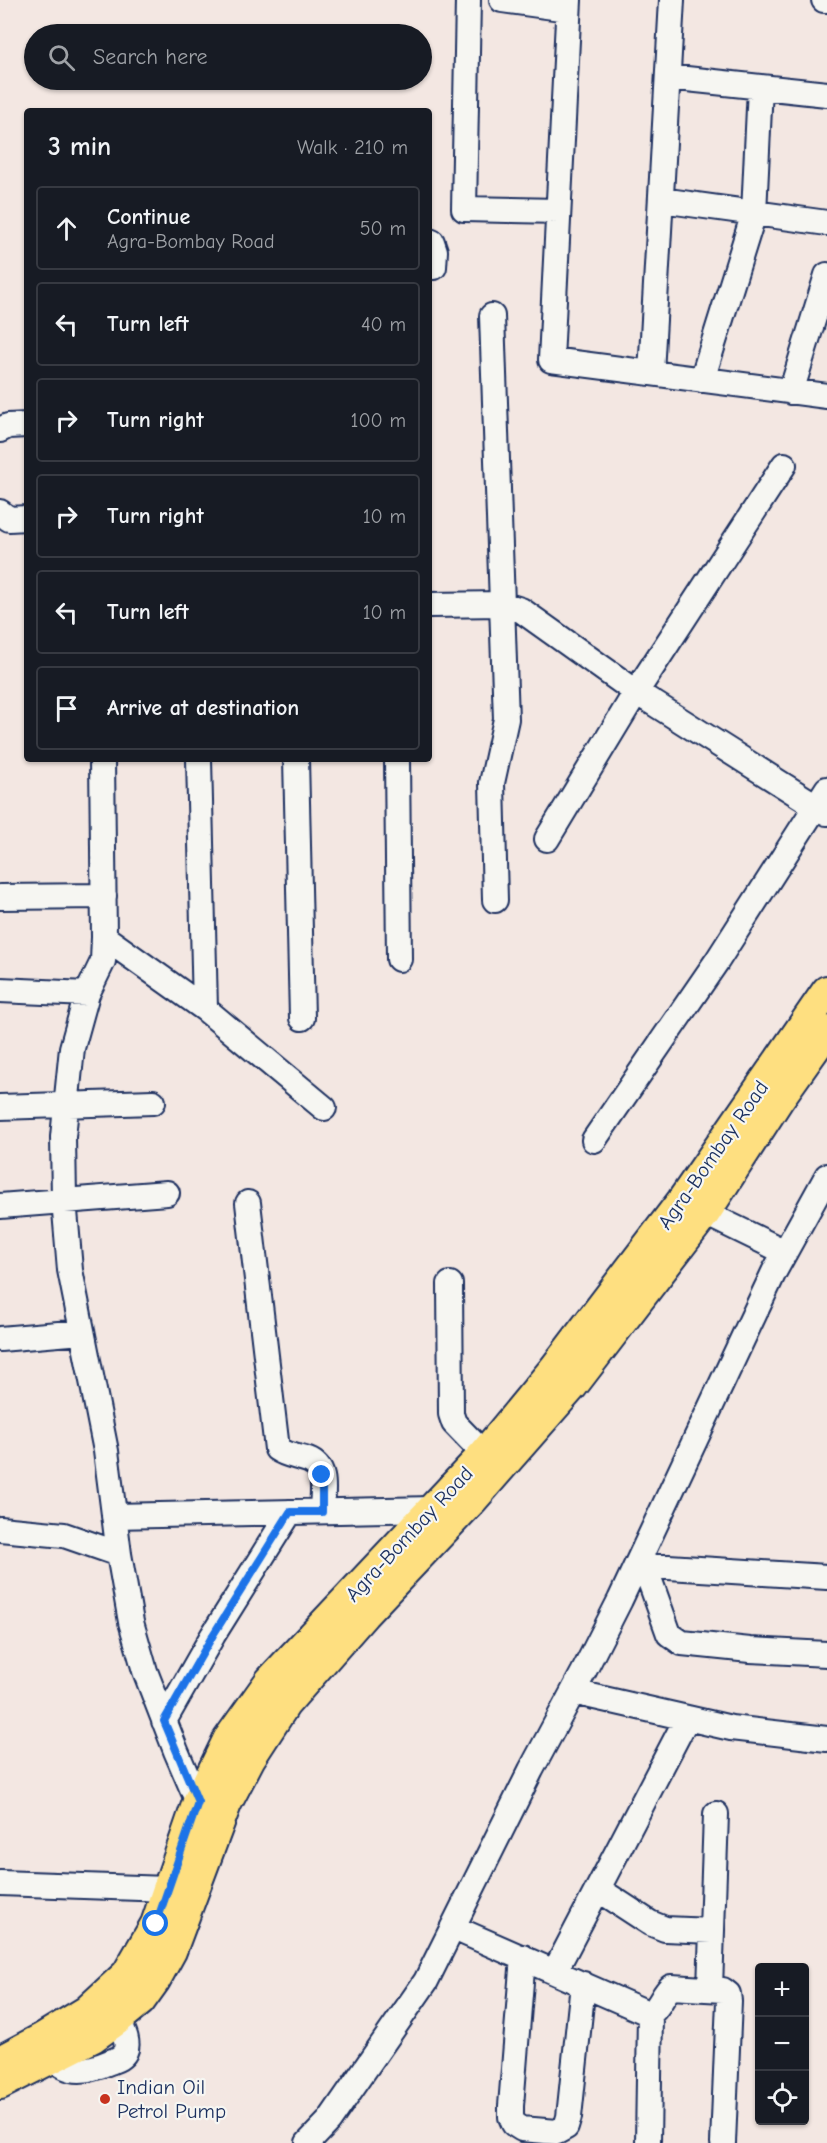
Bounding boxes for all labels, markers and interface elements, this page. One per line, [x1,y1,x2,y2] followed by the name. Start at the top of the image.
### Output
[24,24,432,90] search box
[45,41,78,74] icon: search
[93,44,208,70] text: Search here
[48,132,111,162] text: 3 min
[297,136,408,159] text: Walk · 210 m
[107,204,190,230] text: Continue
[50,212,83,245] icon: ahead
[360,217,406,240] text: 50 m
[107,230,274,253] text: Agra-Bombay Road
[50,308,83,341] icon: left
[107,311,189,337] text: Turn left
[361,313,406,336] text: 40 m
[50,404,83,437] icon: right
[107,407,204,433] text: Turn right
[351,409,406,432] text: 100 m
[50,500,83,533] icon: right
[107,503,204,529] text: Turn right
[363,505,406,528] text: 10 m
[50,596,83,629] icon: left
[107,599,189,625] text: Turn left
[363,601,406,624] text: 10 m
[50,692,83,725] icon: arrive
[107,695,299,721] text: Arrive at destination
[653,1076,773,1234] street label: Agra-Bombay Road
[308,1461,334,1487] route end
[340,1462,478,1606] street label: Agra-Bombay Road
[142,1910,168,1936] route start
[755,1963,809,2125] map controls
[755,1963,809,2017] button: +
[755,2017,809,2071] button: −
[755,2071,809,2125] button: locate
[117,2075,226,2123] place label: Indian Oil Petrol Pump
[98,2092,112,2106] marker: Indian Oil Petrol Pump

